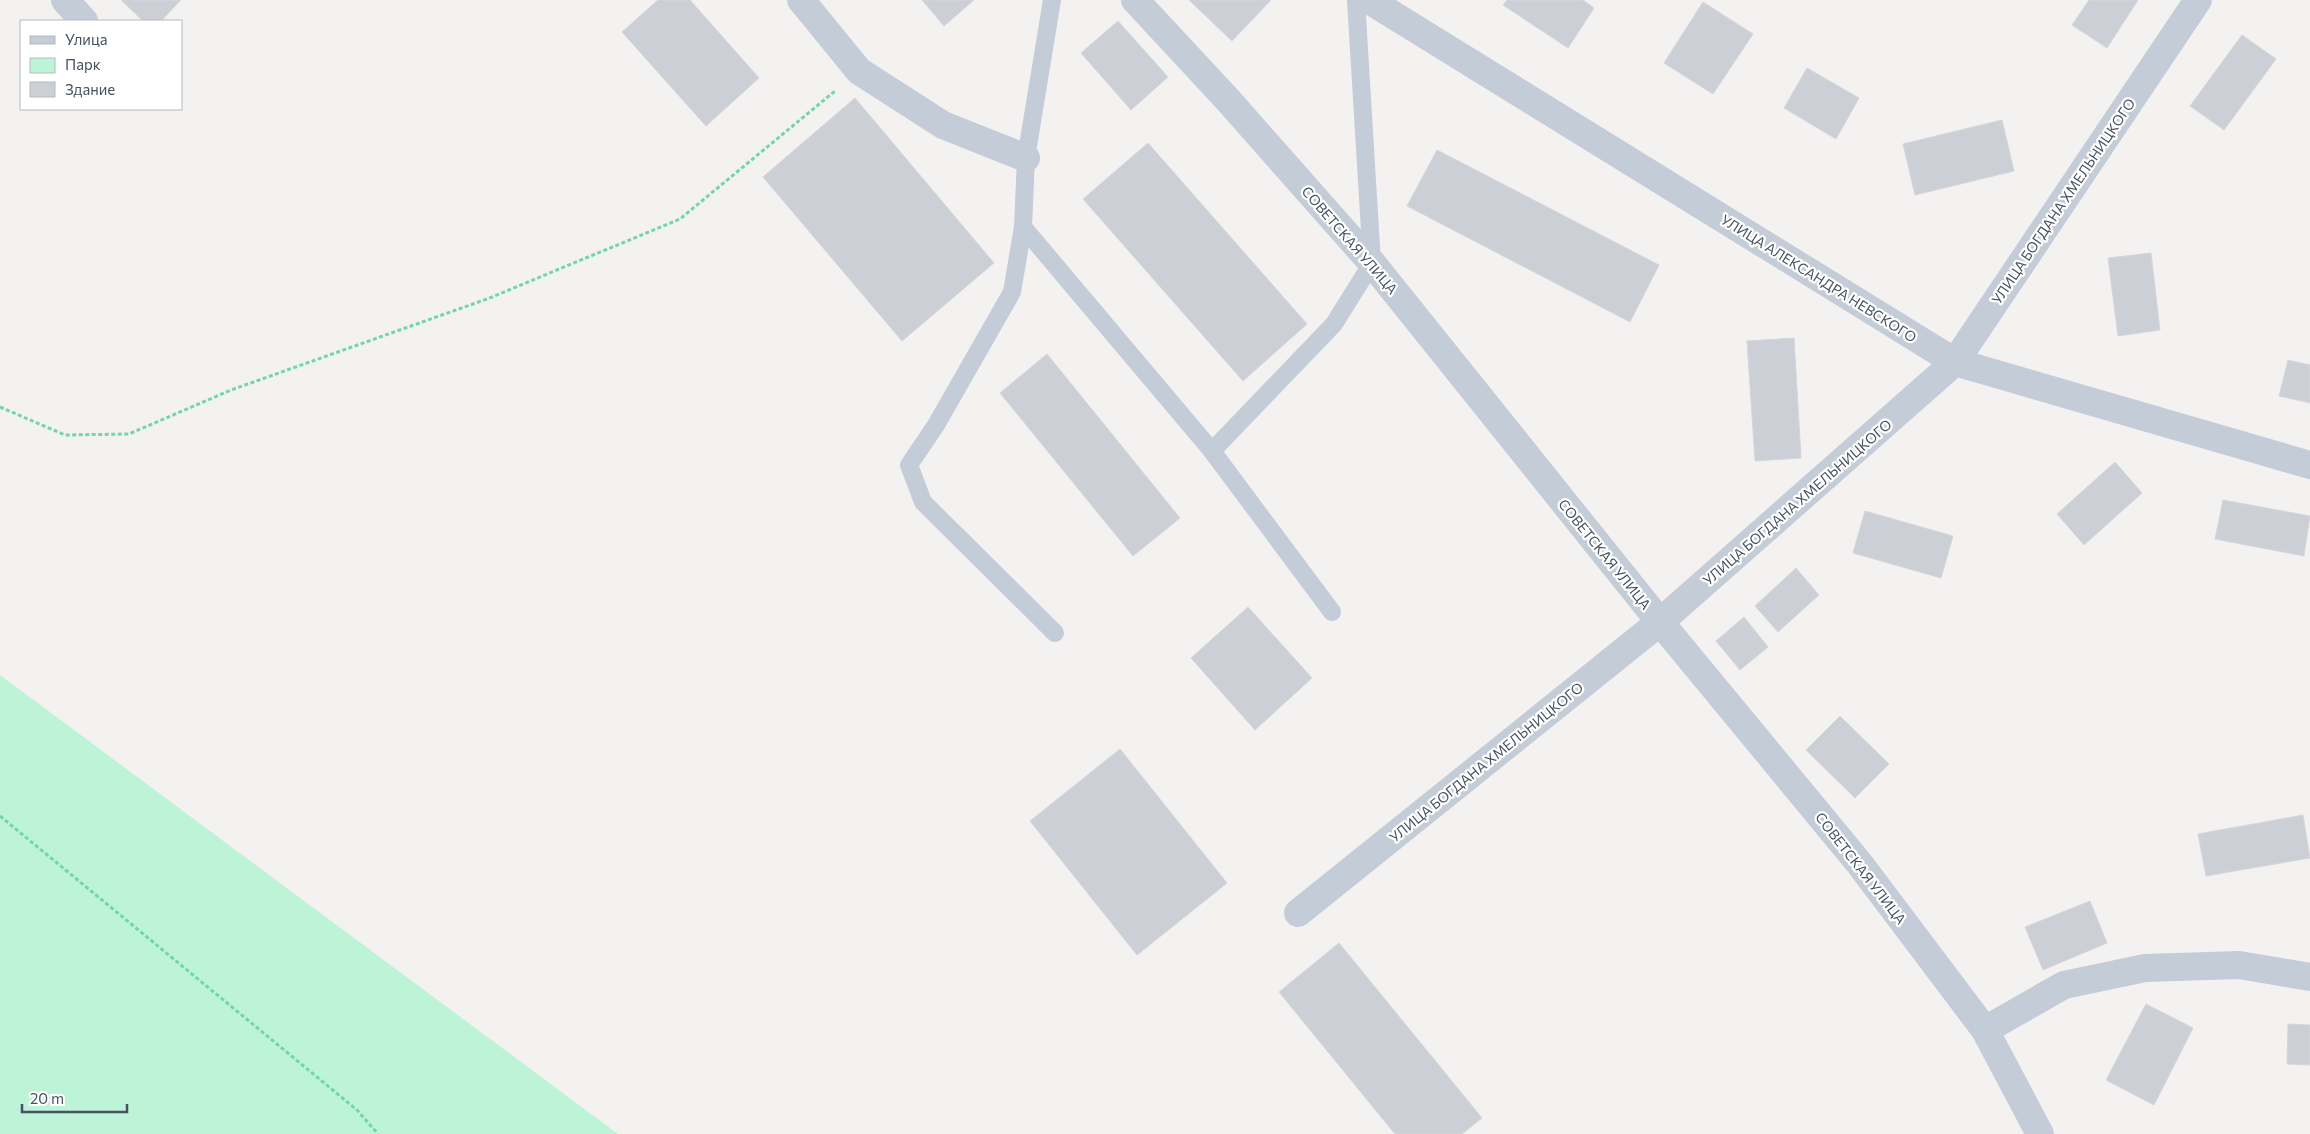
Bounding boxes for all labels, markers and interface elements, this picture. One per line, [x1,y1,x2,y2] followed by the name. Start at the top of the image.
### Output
[20,20,182,110] legend
[65,30,107,48] text: Улица
[65,55,101,73] text: Парк
[65,80,115,98] text: Здание
[1988,95,2138,307] street label: УЛИЦА БОГДАНА ХМЕЛЬНИЦКОГО
[1299,183,1402,298] street label: СОВЕТСКАЯ УЛИЦА
[1718,211,1920,345] street label: УЛИЦА АЛЕКСАНДРА НЕВСКОГО
[1699,415,1895,589] street label: УЛИЦА БОГДАНА ХМЕЛЬНИЦКОГО
[1555,495,1655,613] street label: СОВЕТСКАЯ УЛИЦА
[1386,678,1586,846] street label: УЛИЦА БОГДАНА ХМЕЛЬНИЦКОГО
[1812,809,1910,928] street label: СОВЕТСКАЯ УЛИЦА
[22,1082,128,1114] scale bar
[30,1089,64,1107] text: 20 m

